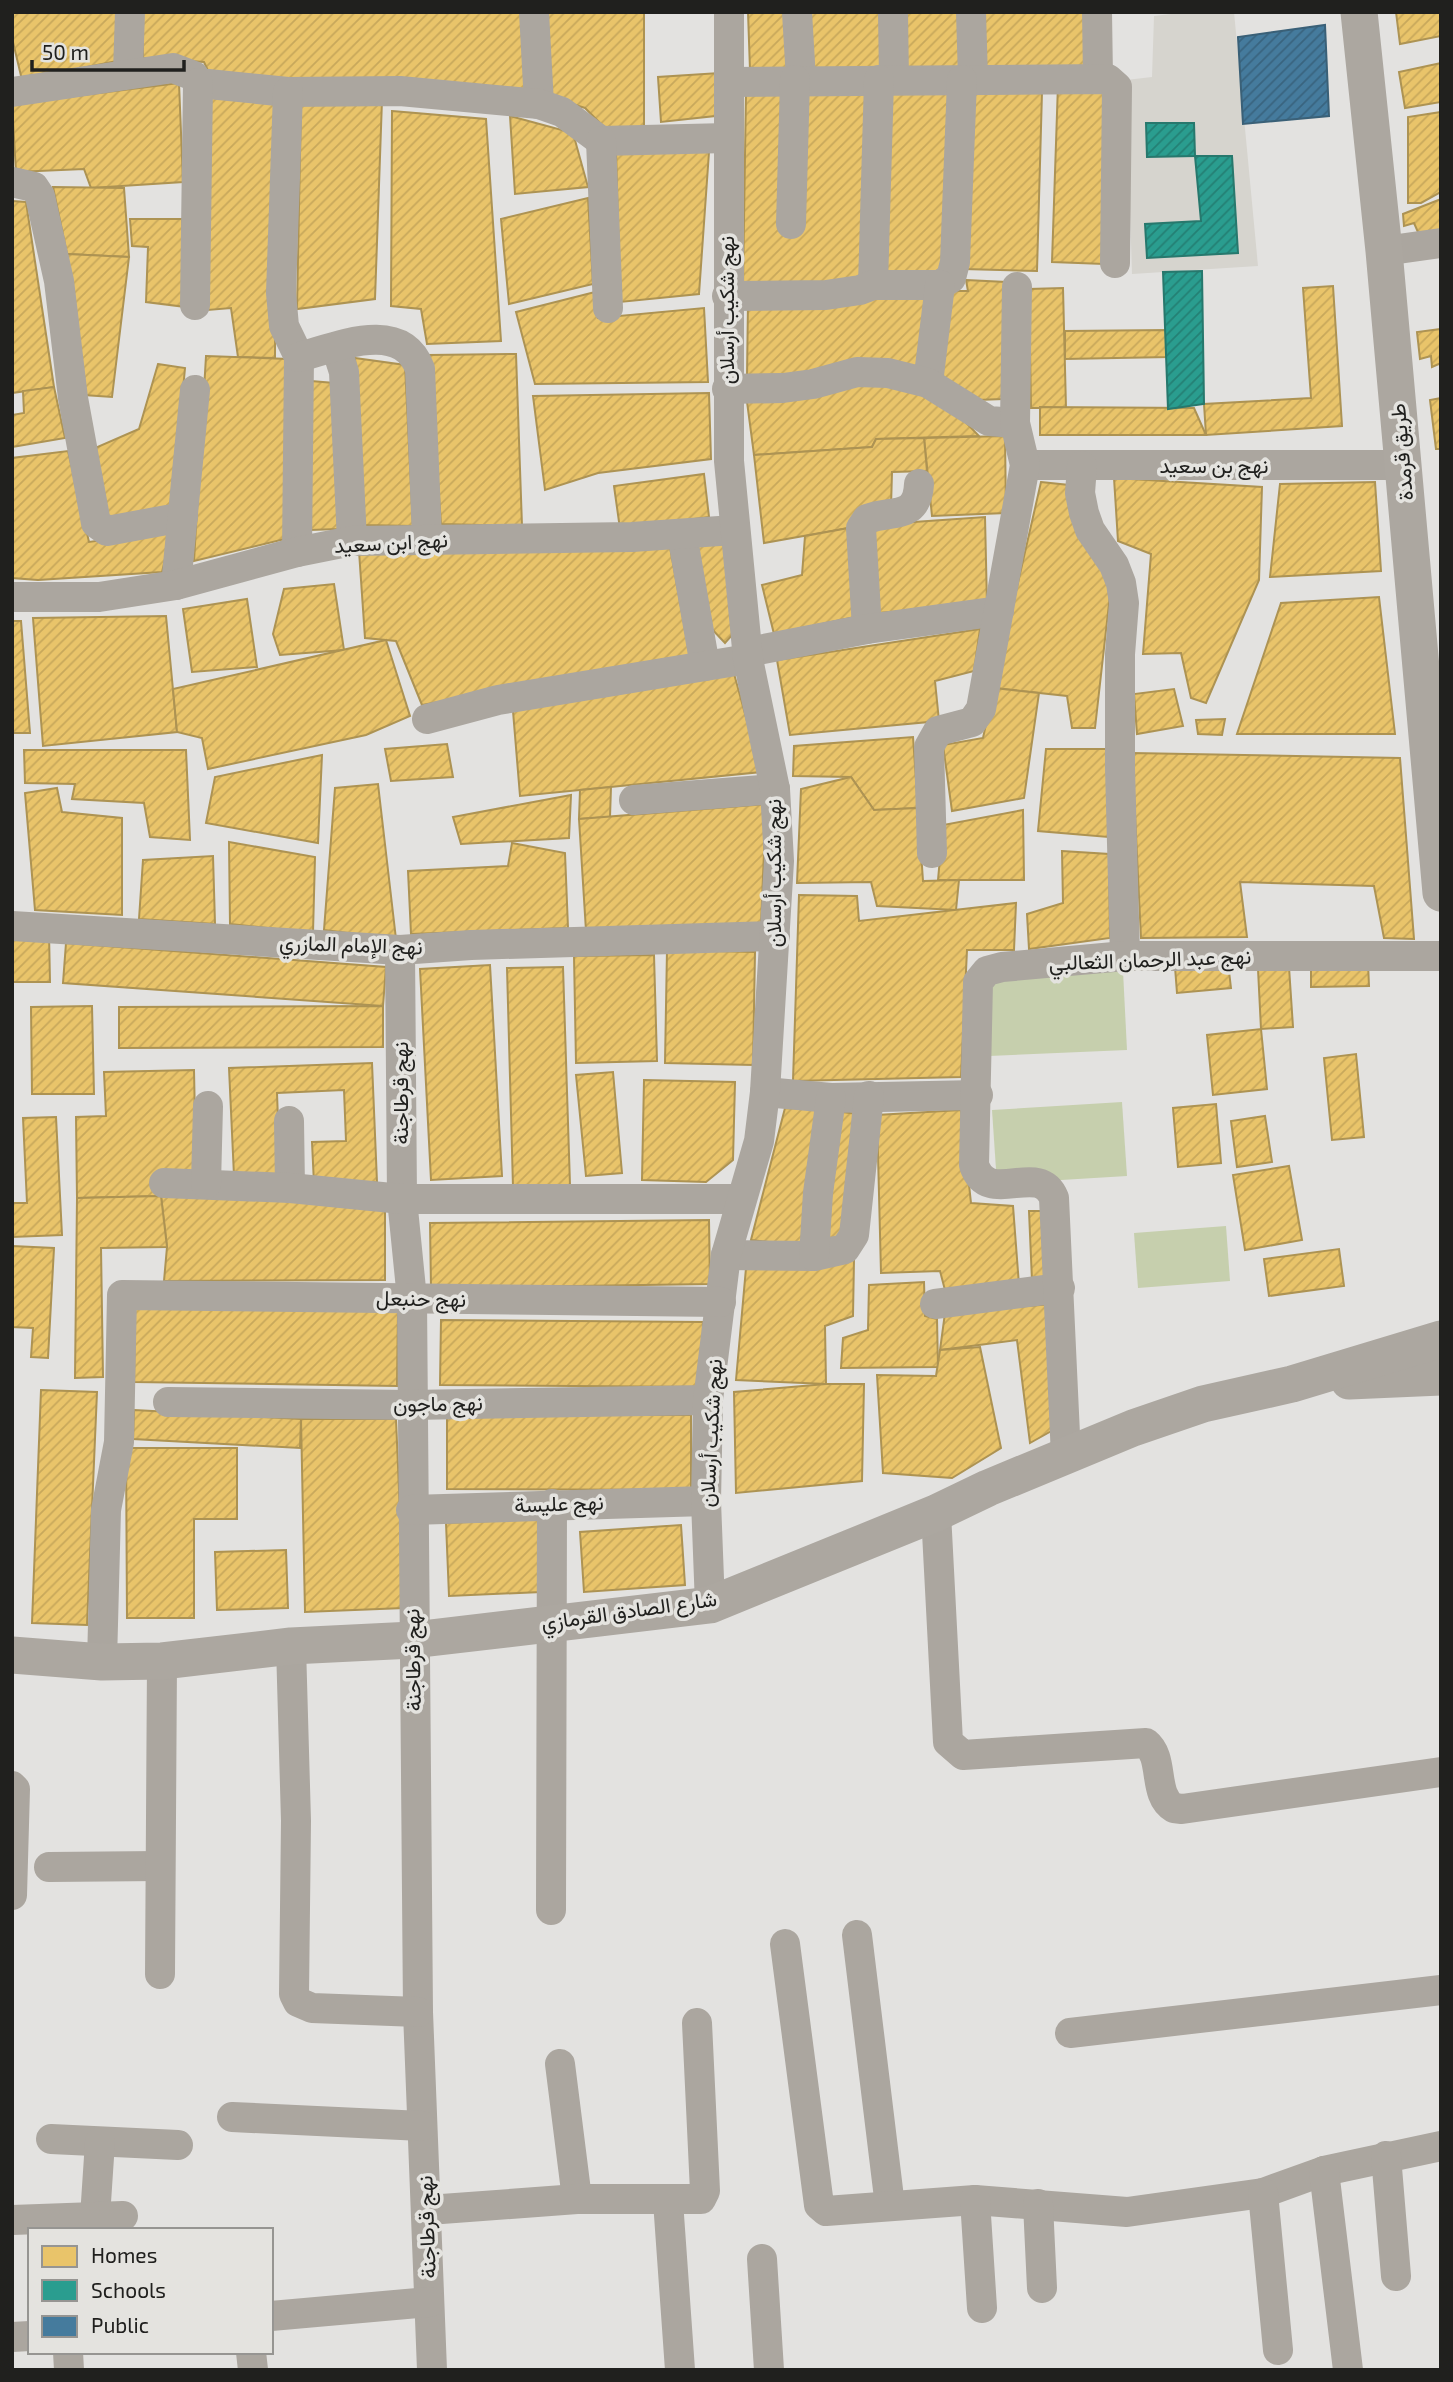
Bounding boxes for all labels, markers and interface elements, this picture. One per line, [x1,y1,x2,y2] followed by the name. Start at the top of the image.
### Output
[32,28,184,72] scale bar
[42,39,89,64] text: 50 m
[713,236,741,384] street label: نهج شكيب أرسلان
[1384,402,1419,502] street label: طريق قرمدة
[1160,452,1268,480] street label: نهج بن سعيد
[333,526,449,560] street label: نهج ابن سعيد
[760,799,788,947] street label: نهج شكيب أرسلان
[279,929,423,964] street label: نهج الإمام المازري
[1048,942,1252,981] street label: نهج عبد الرحمان الثعالبي
[387,1042,415,1144] street label: نهج قرطاجنة
[376,1284,466,1314] street label: نهج حنبعل
[693,1358,729,1508] street label: نهج شكيب أرسلان
[393,1389,483,1419] street label: نهج ماجون
[514,1488,604,1520] street label: نهج عليسة
[539,1585,719,1640] street label: شارع الصادق القرمازي
[398,1608,428,1712] street label: نهج قرطاجنة
[411,2175,443,2279] street label: نهج قرطاجنة
[28,2228,273,2354] legend
[91,2242,157,2267] text: Homes
[91,2277,166,2302] text: Schools
[91,2312,149,2337] text: Public

